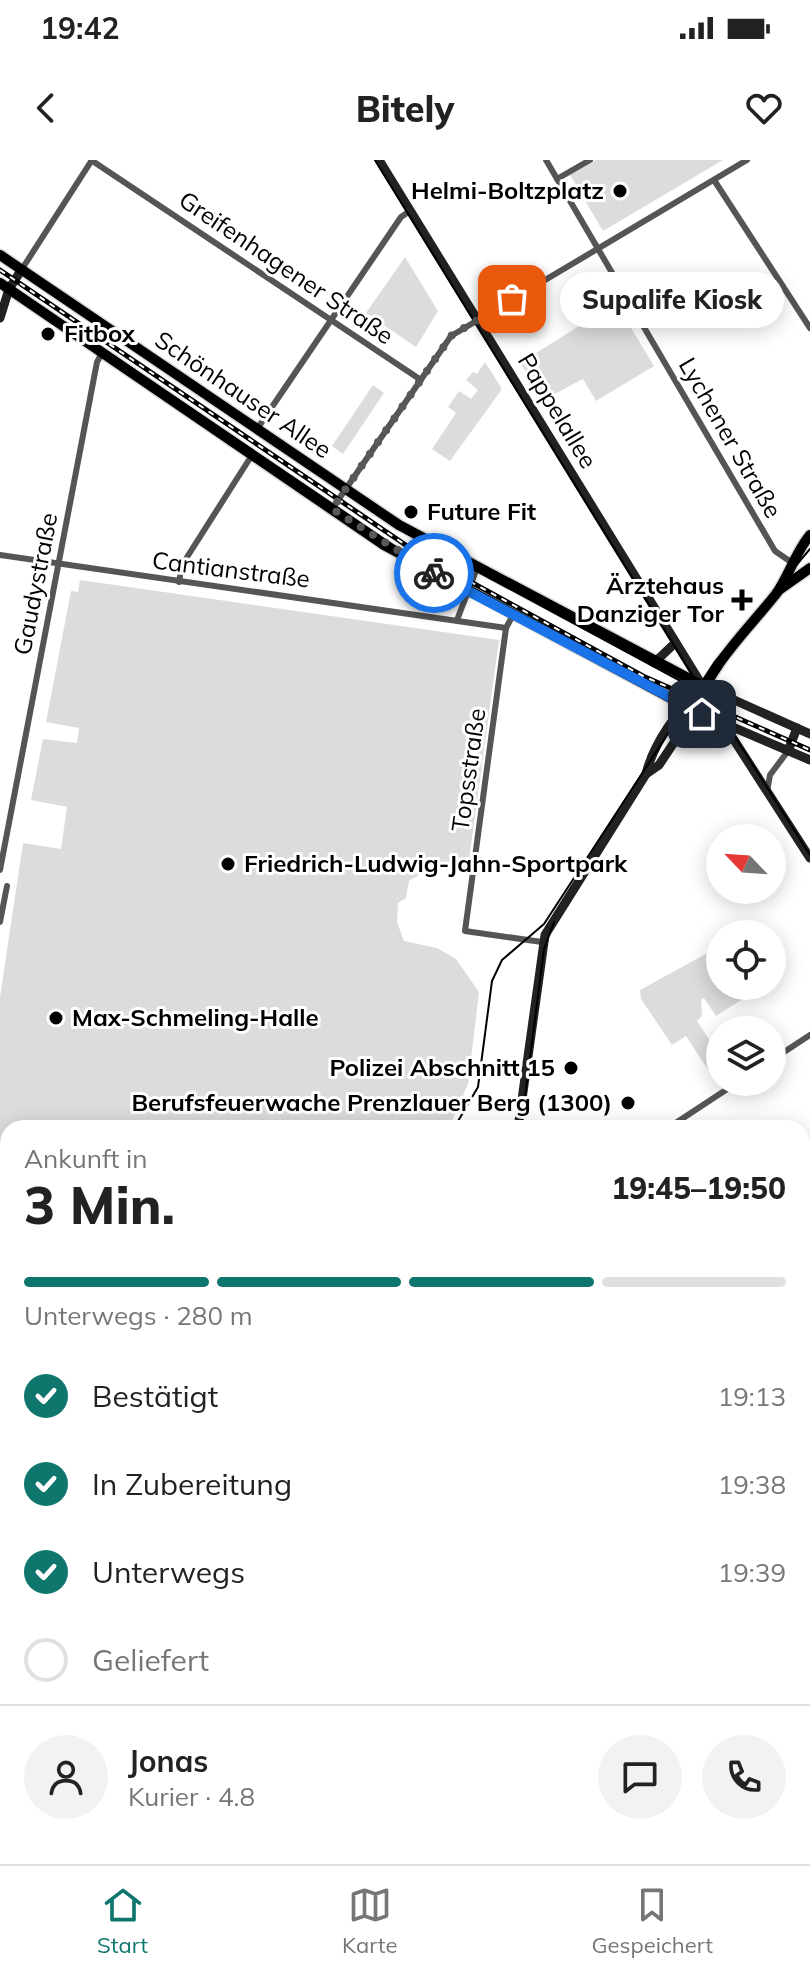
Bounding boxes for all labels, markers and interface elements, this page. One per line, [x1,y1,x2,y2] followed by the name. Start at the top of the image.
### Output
[40,9,119,47] text: 19:42
[24,86,68,130] icon: back
[356,86,454,131] text: Bitely
[742,86,786,130] icon: heart
[411,175,604,205] place label: Helmi-Boltzplatz
[611,182,629,200] marker: Helmi-Boltzplatz
[174,184,400,350] street label: Greifenhagener Straße
[478,265,546,333] pin
[560,271,784,327] callout: Supalife Kiosk
[490,277,534,321] icon: bag
[582,283,762,316] text: Supalife Kiosk
[64,318,136,348] place label: Fitbox
[150,324,337,464] street label: Schönhauser Allee
[39,325,57,343] marker: Fitbox
[512,347,604,473] street label: Pappelallee
[673,352,789,523] street label: Lychener Straße
[427,496,536,526] place label: Future Fit
[402,503,420,521] marker: Future Fit
[7,510,63,657] street label: Gaudystraße
[394,533,474,613] courier
[151,544,312,594] street label: Cantianstraße
[412,551,456,595] icon: bike
[577,570,725,628] place label: Ärztehaus Danziger Tor
[731,589,753,611] marker: Ärztehaus Danziger Tor
[668,680,736,748] pin
[680,692,724,736] icon: home
[445,706,492,833] street label: Topsstraße
[706,824,786,904] north arrow
[706,824,786,1096] map controls
[244,848,628,878] place label: Friedrich-Ludwig-Jahn-Sportpark
[219,855,237,873] marker: Friedrich-Ludwig-Jahn-Sportpark
[706,920,786,1000] button: locate
[72,1002,319,1032] place label: Max-Schmeling-Halle
[47,1009,65,1027] marker: Max-Schmeling-Halle
[706,1016,786,1096] button: layers
[329,1052,555,1082] place label: Polizei Abschnitt 15
[562,1059,580,1077] marker: Polizei Abschnitt 15
[131,1087,612,1117] place label: Berufsfeuerwache Prenzlauer Berg (1300)
[619,1094,637,1112] marker: Berufsfeuerwache Prenzlauer Berg (1300)
[24,1142,147,1175] text: Ankunft in
[611,1169,786,1207] text: 19:45–19:50
[24,1172,175,1237] text: 3 Min.
[24,1299,253,1332] text: Unterwegs · 280 m
[24,1374,68,1418] icon: check
[92,1377,218,1415] text: Bestätigt
[718,1380,786,1413] text: 19:13
[24,1462,68,1506] icon: check
[92,1465,292,1503] text: In Zubereitung
[718,1468,786,1501] text: 19:38
[24,1550,68,1594] icon: check
[92,1553,245,1591] text: Unterwegs
[718,1556,786,1589] text: 19:39
[92,1641,209,1679] text: Geliefert
[24,1735,108,1819] button: person
[598,1735,682,1819] button: chat
[702,1735,786,1819] button: phone
[128,1742,208,1780] text: Jonas
[128,1780,255,1813] text: Kurier · 4.8
[97,1883,148,1959] tab: Start
[342,1883,397,1959] tab: Karte
[592,1883,713,1959] tab: Gespeichert

